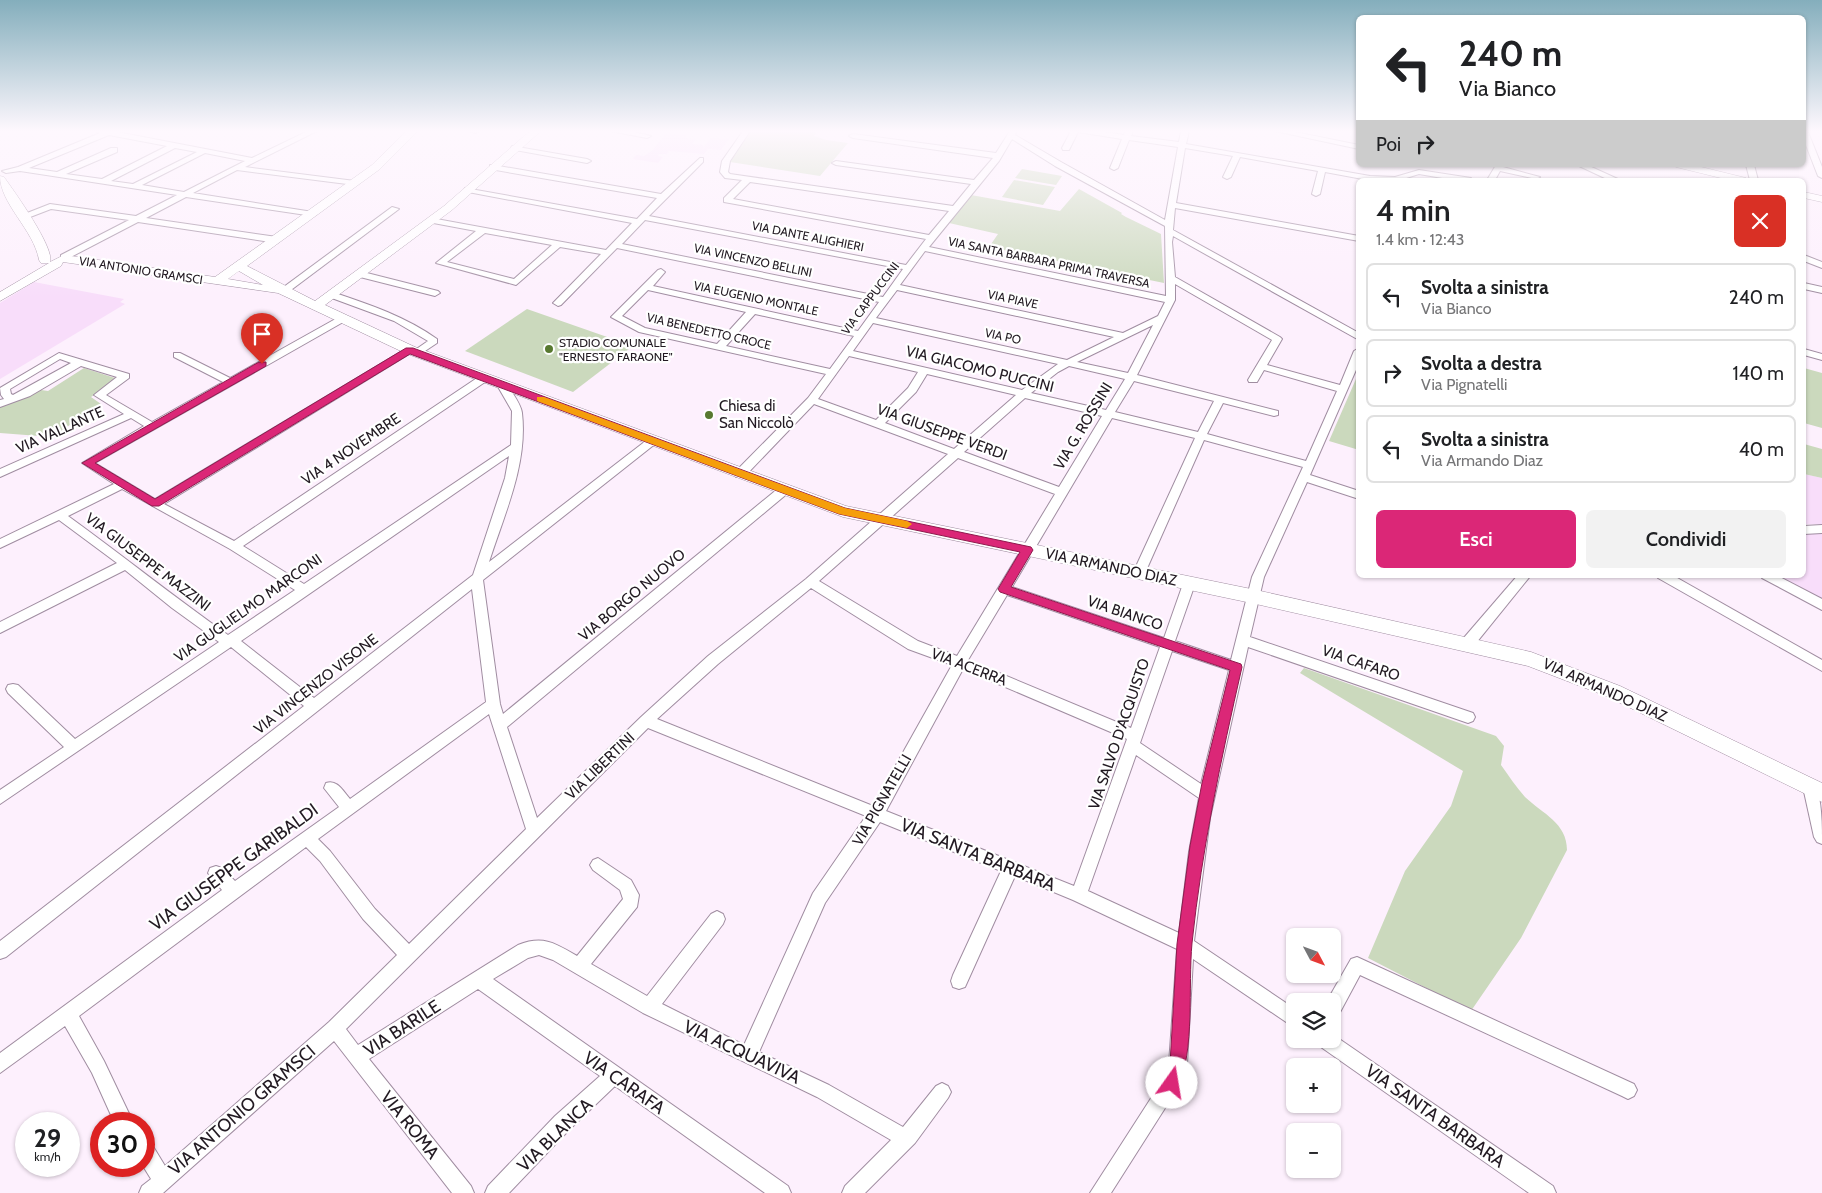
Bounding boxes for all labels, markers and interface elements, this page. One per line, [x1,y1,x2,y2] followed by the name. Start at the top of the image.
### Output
[1459,32,1562,75] text: 240 m
[1376,35,1441,100] icon: left
[1459,75,1556,102] text: Via Bianco
[1411,130,1439,158] icon: right
[1376,133,1401,156] text: Poi
[1376,192,1451,229] text: 4 min
[1734,195,1786,247] button: close
[751,218,865,254] street label: VIA DANTE ALIGHIERI
[1376,230,1464,249] text: 1.4 km · 12:43
[947,233,1152,291] street label: VIA SANTA BARBARA PRIMA TRAVERSA
[692,240,814,280] street label: VIA VINCENZO BELLINI
[78,253,204,287] street label: VIA ANTONIO GRAMSCI
[838,259,902,337] street label: VIA CAPPUCCINI
[1421,276,1549,299] text: Svolta a sinistra
[692,277,820,319] street label: VIA EUGENIO MONTALE
[1378,283,1406,311] icon: left
[986,286,1040,312] street label: VIA PIAVE
[1729,286,1784,309] text: 240 m
[1421,299,1492,318] text: Via Bianco
[645,309,773,353] street label: VIA BENEDETTO CROCE
[241,313,283,364] pin
[248,320,276,348] icon: arrive
[984,325,1022,347] street label: VIA PO
[559,335,673,364] place label: STADIO COMUNALE "ERNESTO FARAONE"
[904,342,1056,396] street label: VIA GIACOMO PUCCINI
[543,343,555,355] marker: STADIO COMUNALE "ERNESTO FARAONE"
[1421,352,1542,375] text: Svolta a destra
[1378,359,1406,387] icon: right
[1733,362,1784,385] text: 140 m
[1421,375,1507,394] text: Via Pignatelli
[1050,379,1116,473] street label: VIA G. ROSSINI
[719,397,794,432] place label: Chiesa di San Niccolò
[874,400,1010,464] street label: VIA GIUSEPPE VERDI
[13,403,107,457] street label: VIA VALLANTE
[298,409,404,489] street label: VIA 4 NOVEMBRE
[703,409,715,421] marker: Chiesa di San Niccolò
[1421,428,1549,451] text: Svolta a sinistra
[1378,435,1406,463] icon: left
[1739,438,1784,461] text: 40 m
[1421,451,1543,470] text: Via Armando Diaz
[82,509,214,615] street label: VIA GIUSEPPE MAZZINI
[1376,510,1576,568] button: Esci
[1586,510,1786,568] button: Condividi
[1044,544,1179,590] street label: VIA ARMANDO DIAZ
[575,545,689,645] street label: VIA BORGO NUOVO
[171,550,325,666] street label: VIA GUGLIELMO MARCONI
[1085,592,1165,634] street label: VIA BIANCO
[250,630,382,738] street label: VIA VINCENZO VISONE
[1320,641,1402,685] street label: VIA CAFARO
[929,644,1010,690] street label: VIA ACERRA
[1540,655,1671,726] street label: VIA ARMANDO DIAZ
[1085,656,1153,812] street label: VIA SALVO D'ACQUISTO
[562,729,638,803] street label: VIA LIBERTINI
[849,751,915,849] street label: VIA PIGNATELLI
[146,799,322,935] street label: VIA GIUSEPPE GARIBALDI
[897,814,1059,896] street label: VIA SANTA BARBARA
[1286,928,1341,982] north arrow
[1286,928,1341,1178] map controls
[1286,993,1341,1048] button: layers
[360,995,444,1061] street label: VIA BARILE
[680,1015,804,1089] street label: VIA ACQUAVIVA
[164,1040,320,1180] street label: VIA ANTONIO GRAMSCI
[579,1047,669,1119] street label: VIA CARAFA
[1145,1056,1197,1108] position arrow
[1286,1058,1341,1113] button: +
[1361,1060,1509,1172] street label: VIA SANTA BARBARA
[376,1087,444,1163] street label: VIA ROMA
[513,1094,597,1176] street label: VIA BLANCA
[90,1112,155,1177] speed limit sign: 30
[34,1123,61,1153] text: 29
[1286,1123,1341,1178] button: −
[34,1149,61,1164] text: km/h

